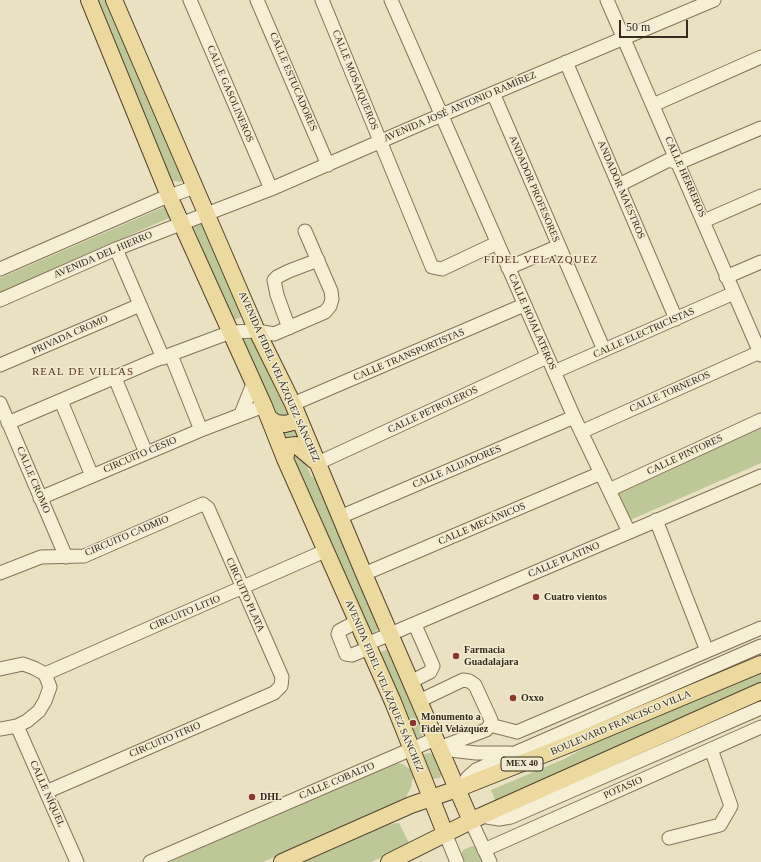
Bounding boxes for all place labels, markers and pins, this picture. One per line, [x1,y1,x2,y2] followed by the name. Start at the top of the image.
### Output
[544,591,607,603] place label: Cuatro vientos
[531,592,541,602] marker: Cuatro vientos
[464,644,518,668] place label: Farmacia Guadalajara
[451,651,461,661] marker: Farmacia Guadalajara
[521,692,544,704] place label: Oxxo
[508,693,518,703] marker: Oxxo
[421,711,488,734] place label: Monumento a Fidel Velázquez
[408,718,418,728] marker: Monumento a Fidel Velázquez
[260,791,282,803] place label: DHL
[247,792,257,802] marker: DHL

